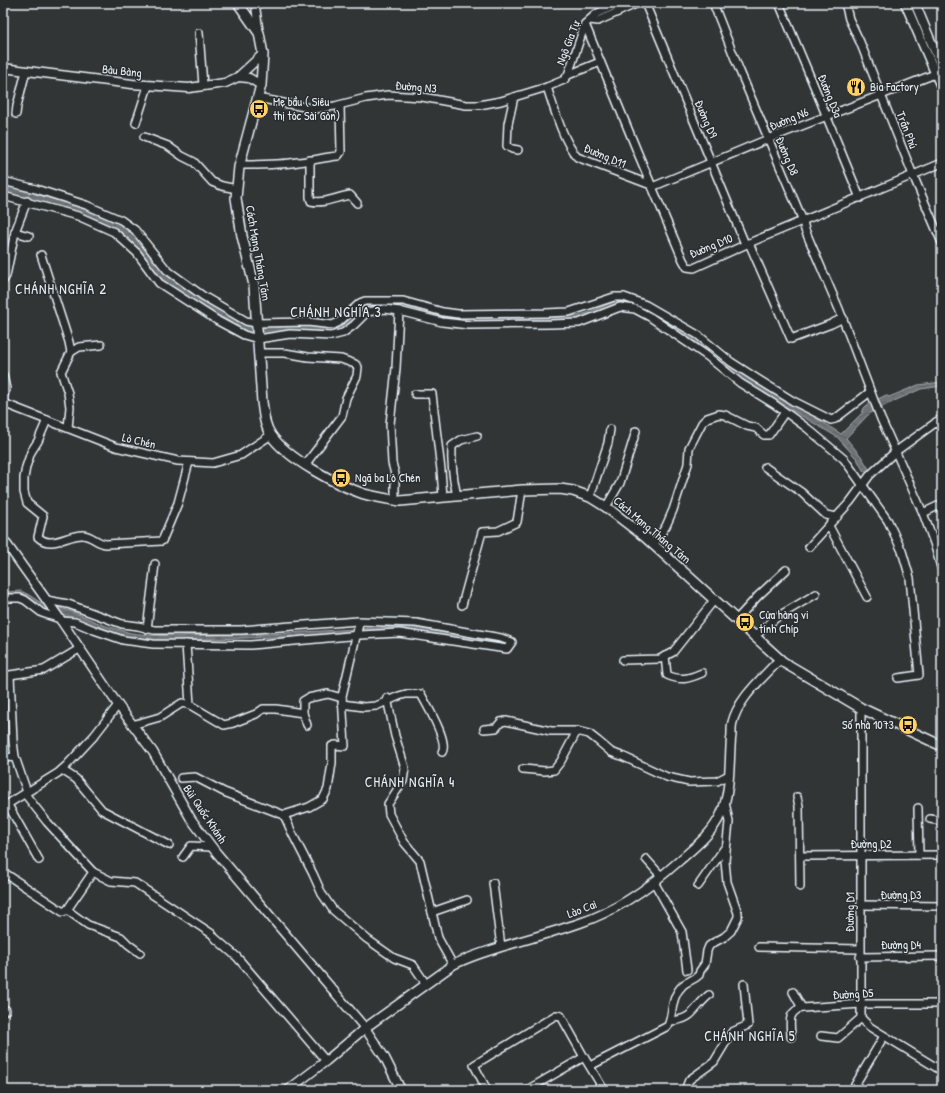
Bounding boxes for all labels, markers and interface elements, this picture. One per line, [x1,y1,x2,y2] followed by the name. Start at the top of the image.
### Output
[551,17,584,67] street label: Ngô Gia Tự
[101,60,143,81] street label: Bàu Bàng
[814,72,847,120] street label: Đường D3a
[395,76,437,97] street label: Đường N3
[845,76,867,98] restaurant icon: Bia Factory
[870,78,919,95] place label: Bia Factory
[273,93,340,124] place label: Mẹ bầu ( Siêu thị tóc Sài Gòn)
[691,97,722,141] street label: Đường D9
[248,98,270,120] bus stop icon: Mẹ bầu ( Siêu thị tóc Sài Gòn)
[767,103,811,134] street label: Đường N6
[893,109,922,151] street label: Trần Phú
[772,134,803,178] street label: Đường D8
[582,139,629,172] street label: Đường D11
[242,204,275,302] street label: Cách Mạng Tháng Tám
[687,229,735,262] street label: Đường D10
[15,279,107,298] district label: CHÁNH NGHĨA 2
[290,302,382,321] district label: CHÁNH NGHĨA 3
[121,428,158,453] street label: Lò Chén
[330,467,352,489] bus stop icon: Ngã ba Lò Chén
[355,469,420,486] place label: Ngã ba Lò Chén
[610,492,695,567] street label: Cách Mạng Tháng Tám
[759,606,809,637] place label: Cửa hàng vi tính Chíp
[734,611,756,633] bus stop icon: Cửa hàng vi tính Chíp
[897,714,919,736] bus stop icon: Số nhà 1073
[842,716,894,733] place label: Số nhà 1073
[365,772,455,791] district label: CHÁNH NGHĨA 4
[179,781,231,847] street label: Bùi Quốc Khánh
[850,835,892,852] street label: Đường D2
[881,886,921,903] street label: Đường D3
[841,892,858,932] street label: Đường D1
[564,895,599,922] street label: Lào Cai
[881,936,921,953] street label: Đường D4
[832,984,874,1003] street label: Đường D5
[704,1026,796,1045] district label: CHÁNH NGHĨA 5

